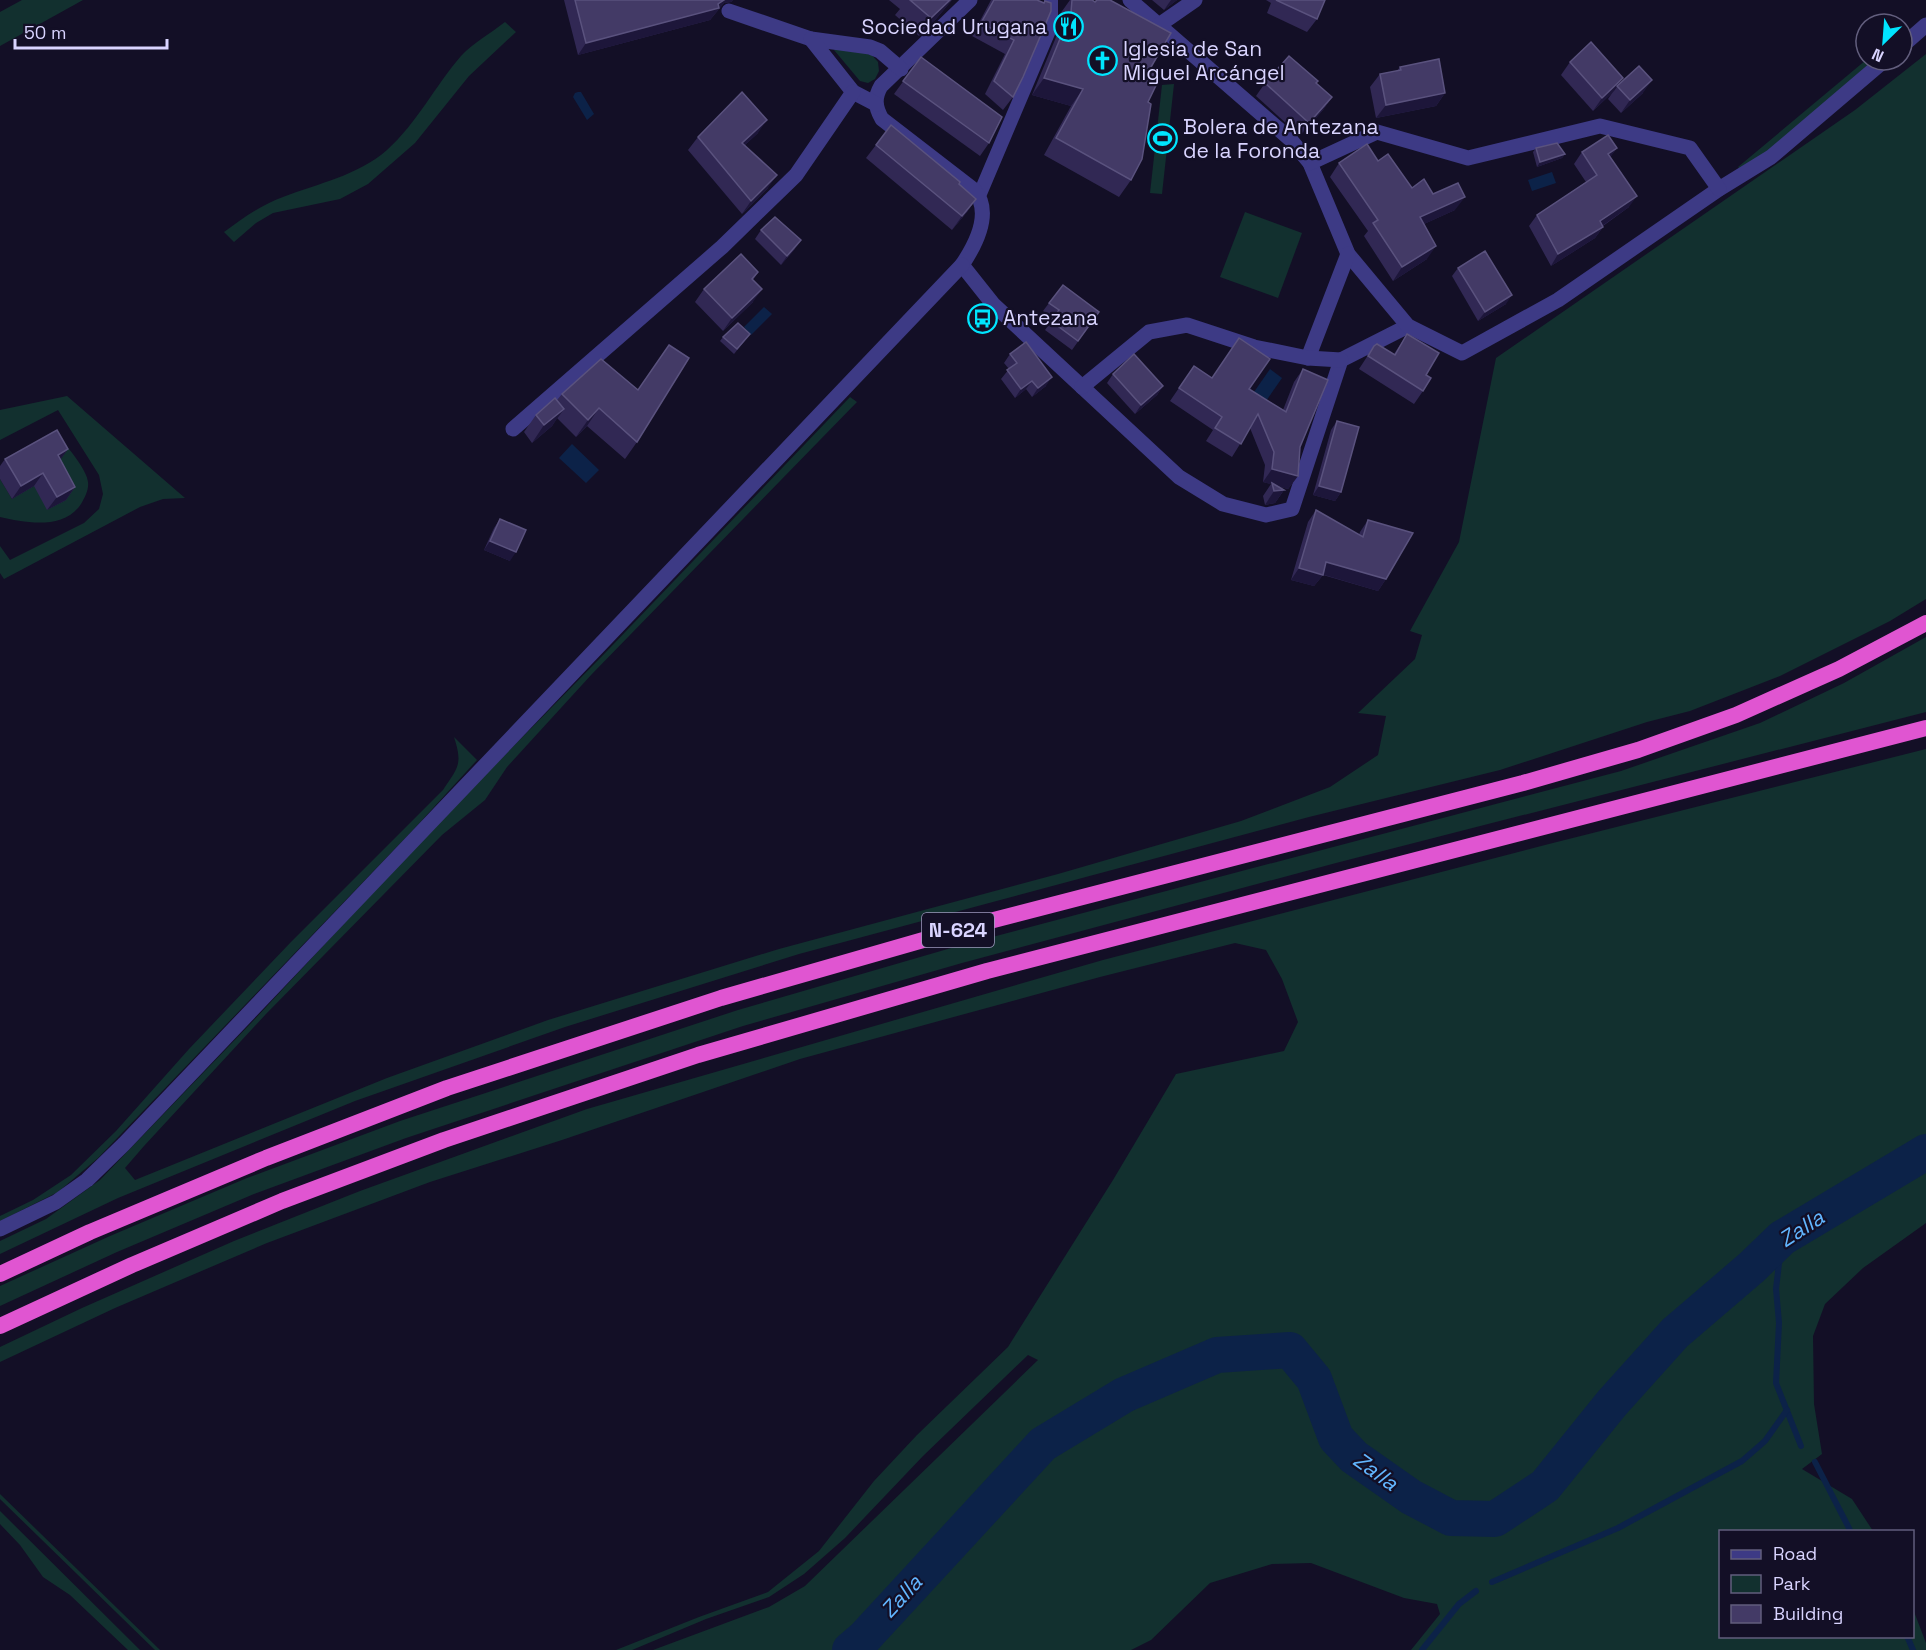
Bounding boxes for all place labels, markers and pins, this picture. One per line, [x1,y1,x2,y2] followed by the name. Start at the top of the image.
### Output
[1052,11,1084,43] restaurant icon: Sociedad Urugana
[862,13,1047,40] place label: Sociedad Urugana
[1123,35,1285,86] place label: Iglesia de San Miguel Arcángel
[1086,45,1118,77] church icon: Iglesia de San Miguel Arcángel
[1183,113,1379,164] place label: Bolera de Antezana de la Foronda
[1146,123,1178,155] sports icon: Bolera de Antezana de la Foronda
[966,302,998,334] bus stop icon: Antezana
[1003,304,1098,331] place label: Antezana

